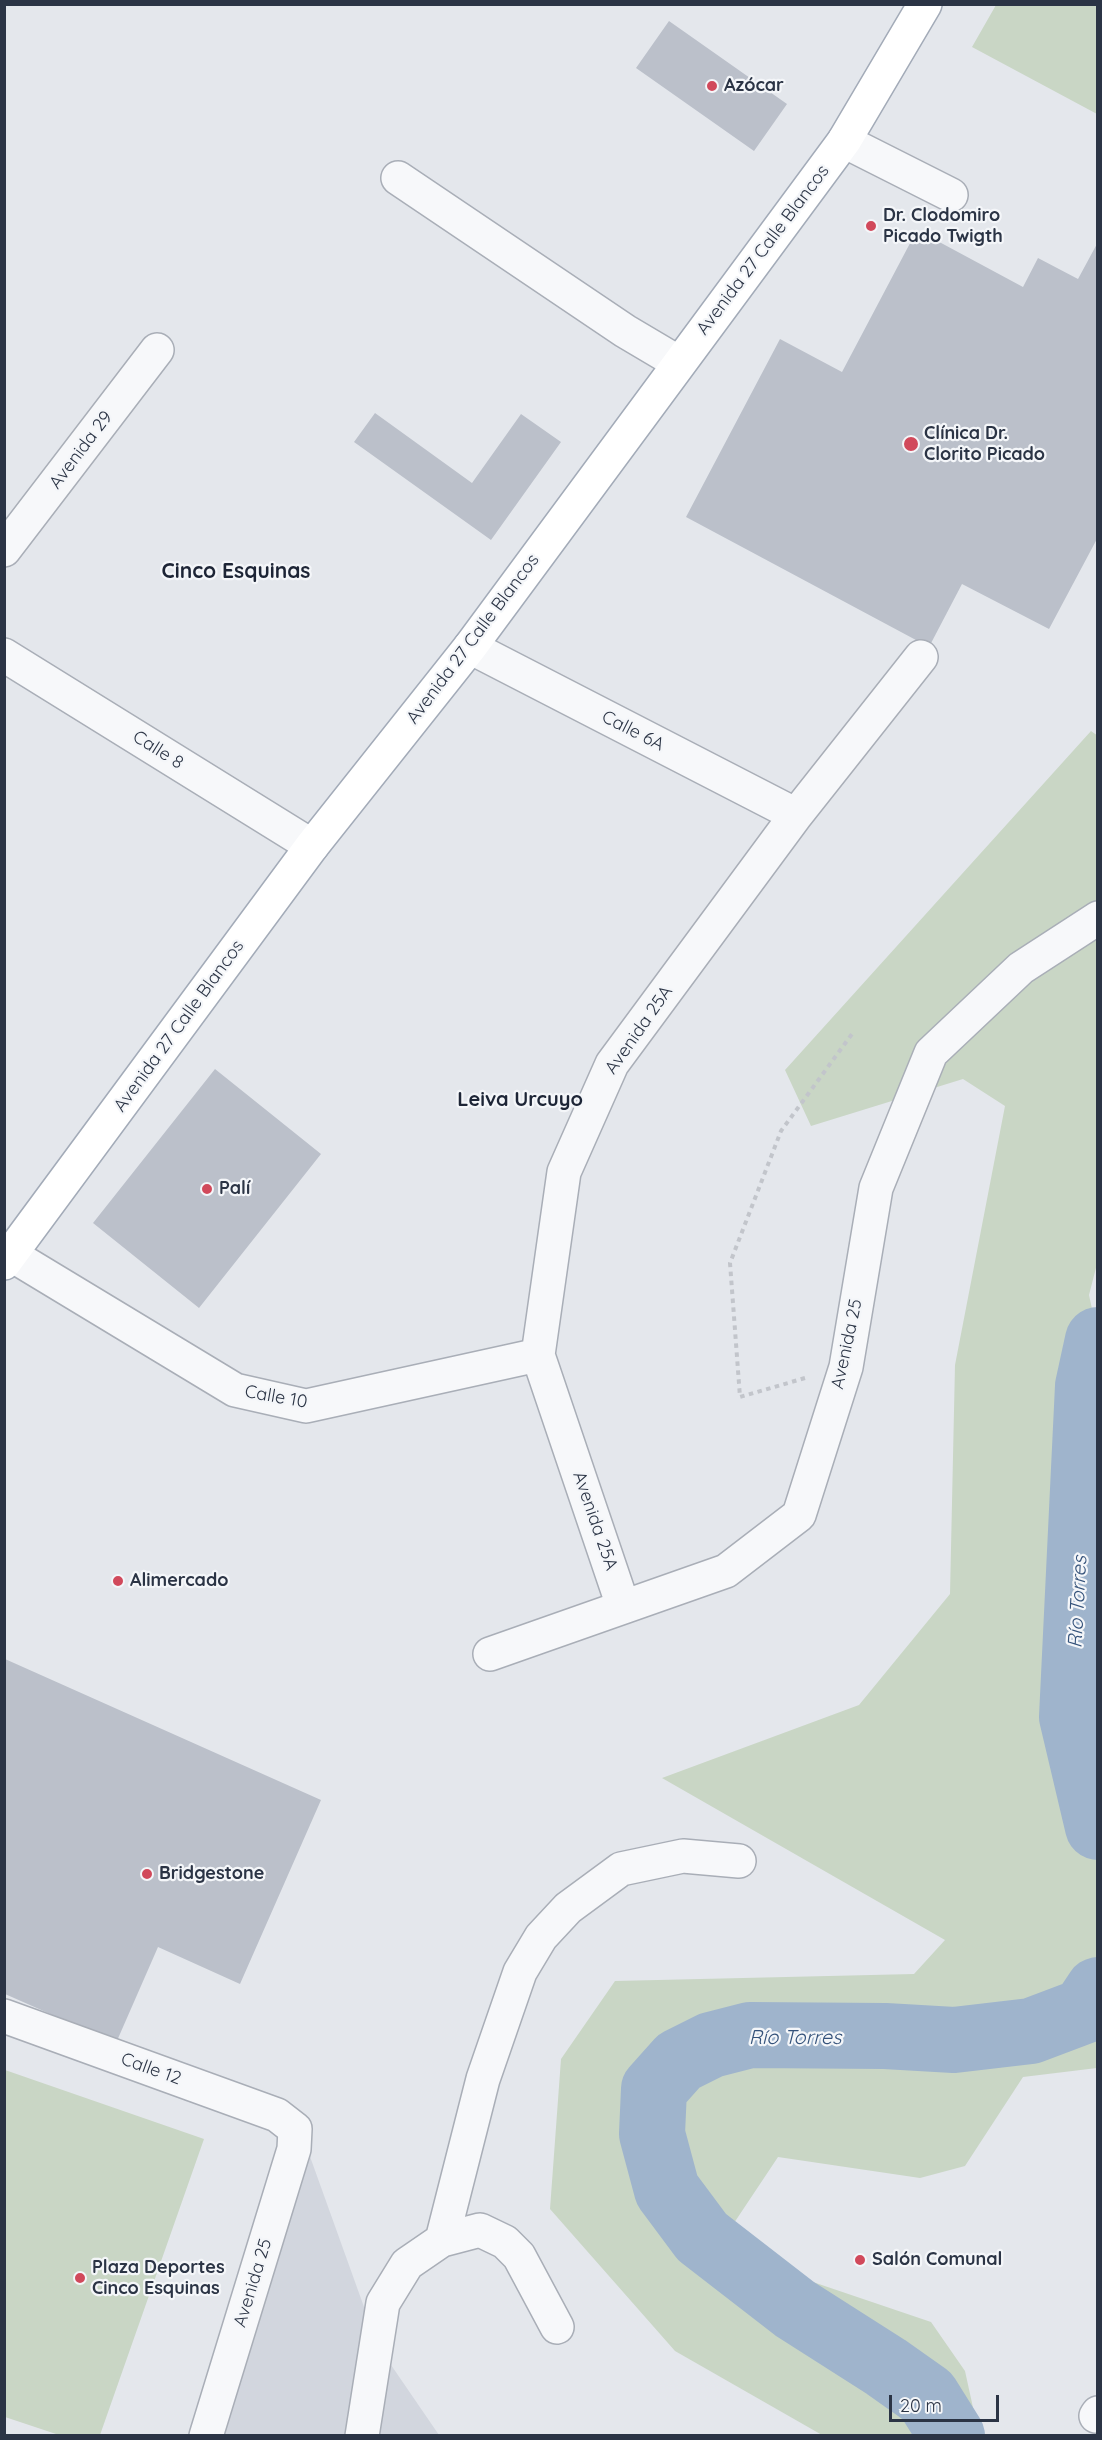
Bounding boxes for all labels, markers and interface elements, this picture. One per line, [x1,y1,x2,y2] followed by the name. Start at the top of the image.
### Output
[724,75,784,97] place label: Azócar
[705,79,719,93] marker: Azócar
[692,161,834,339] street label: Avenida 27 Calle Blancos
[883,205,1003,248] place label: Dr. Clodomiro Picado Twigth
[864,219,878,233] marker: Dr. Clodomiro Picado Twigth
[45,407,117,493] street label: Avenida 29
[924,423,1045,466] place label: Clínica Dr. Clorito Picado
[902,435,920,453] marker: Clínica Dr. Clorito Picado
[402,550,544,728] street label: Avenida 27 Calle Blancos
[162,559,310,585] district label: Cinco Esquinas
[598,706,668,756] street label: Calle 6A
[129,726,187,774] street label: Calle 8
[109,936,249,1116] street label: Avenida 27 Calle Blancos
[601,982,677,1078] street label: Avenida 25A
[457,1088,583,1112] district label: Leiva Urcuyo
[219,1178,250,1200] place label: Palí
[200,1182,214,1196] marker: Palí
[827,1297,867,1391] street label: Avenida 25
[243,1381,309,1413] street label: Calle 10
[568,1469,622,1573] street label: Avenida 25A
[1064,1555,1092,1649] water label: Río Torres
[130,1570,228,1592] place label: Alimercado
[111,1574,125,1588] marker: Alimercado
[159,1863,264,1885] place label: Bridgestone
[140,1867,154,1881] marker: Bridgestone
[749,2026,841,2050] water label: Río Torres
[118,2048,184,2090] street label: Calle 12
[229,2236,277,2330] street label: Avenida 25
[872,2249,1002,2271] place label: Salón Comunal
[853,2253,867,2267] marker: Salón Comunal
[92,2257,225,2300] place label: Plaza Deportes Cinco Esquinas
[73,2271,87,2285] marker: Plaza Deportes Cinco Esquinas
[892,2383,1002,2421] scale bar
[900,2394,942,2417] text: 20 m

